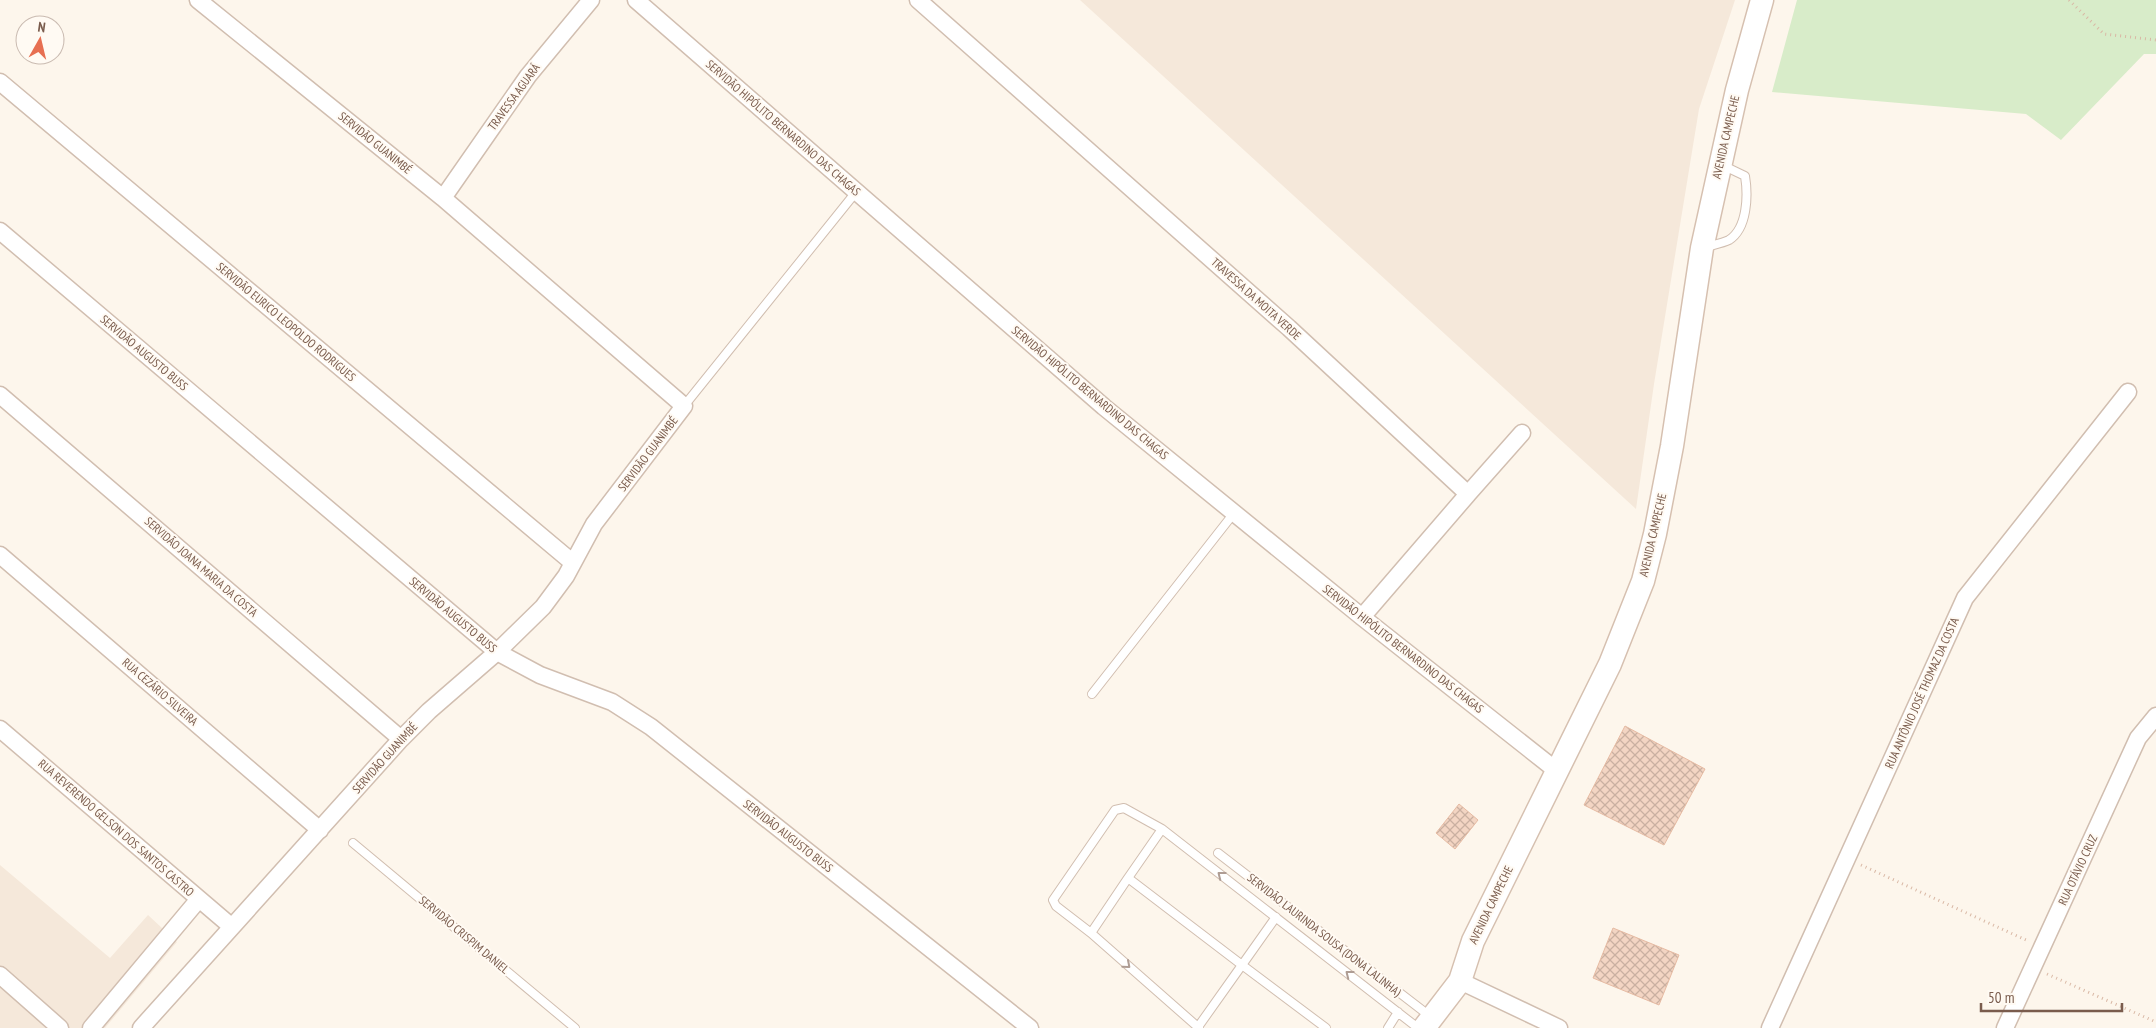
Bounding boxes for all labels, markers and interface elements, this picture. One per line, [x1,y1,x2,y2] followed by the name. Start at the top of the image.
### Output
[15,15,65,65] north arrow
[37,18,47,37] text: N
[703,56,864,199] street label: SERVIDÃO HIPÓLITO BERNARDINO DAS CHAGAS
[484,60,543,133] street label: TRAVESSA AGUARÁ
[1709,94,1742,180] street label: AVENIDA CAMPECHE
[336,108,415,177] street label: SERVIDÃO GUANIMBÉ
[1208,254,1304,343] street label: TRAVESSA DA MOITA VERDE
[214,259,359,384] street label: SERVIDÃO EURICO LEOPOLDO RODRIGUES
[97,312,191,394] street label: SERVIDÃO AUGUSTO BUSS
[1009,323,1172,463] street label: SERVIDÃO HIPÓLITO BERNARDINO DAS CHAGAS
[615,413,681,494] street label: SERVIDÃO GUANIMBÉ
[1636,492,1669,578] street label: AVENIDA CAMPECHE
[142,514,261,620] street label: SERVIDÃO JOANA MARIA DA COSTA
[406,574,500,656] street label: SERVIDÃO AUGUSTO BUSS
[1320,581,1487,716] street label: SERVIDÃO HIPÓLITO BERNARDINO DAS CHAGAS
[1881,615,1962,771] street label: RUA ANTÔNIO JOSÉ THOMAZ DA COSTA
[119,655,202,729] street label: RUA CEZÁRIO SILVEIRA
[349,719,420,796] street label: SERVIDÃO GUANIMBÉ
[35,756,198,900] street label: RUA REVERENDO GELSON DOS SANTOS CASTRO
[740,796,836,875] street label: SERVIDÃO AUGUSTO BUSS
[2055,832,2100,907] street label: RUA OTÁVIO CRUZ
[1465,863,1516,946] street label: AVENIDA CAMPECHE
[1244,870,1404,999] street label: SERVIDÃO LAURINDA SOUSA (DONA LALINHA)
[1218,872,1227,880] one-way arrow
[416,892,513,977] street label: SERVIDÃO CRISPIM DANIEL
[1122,959,1131,968] one-way arrow
[1346,972,1355,980] one-way arrow
[1981,980,2122,1012] scale bar
[1988,988,2014,1007] text: 50 m

